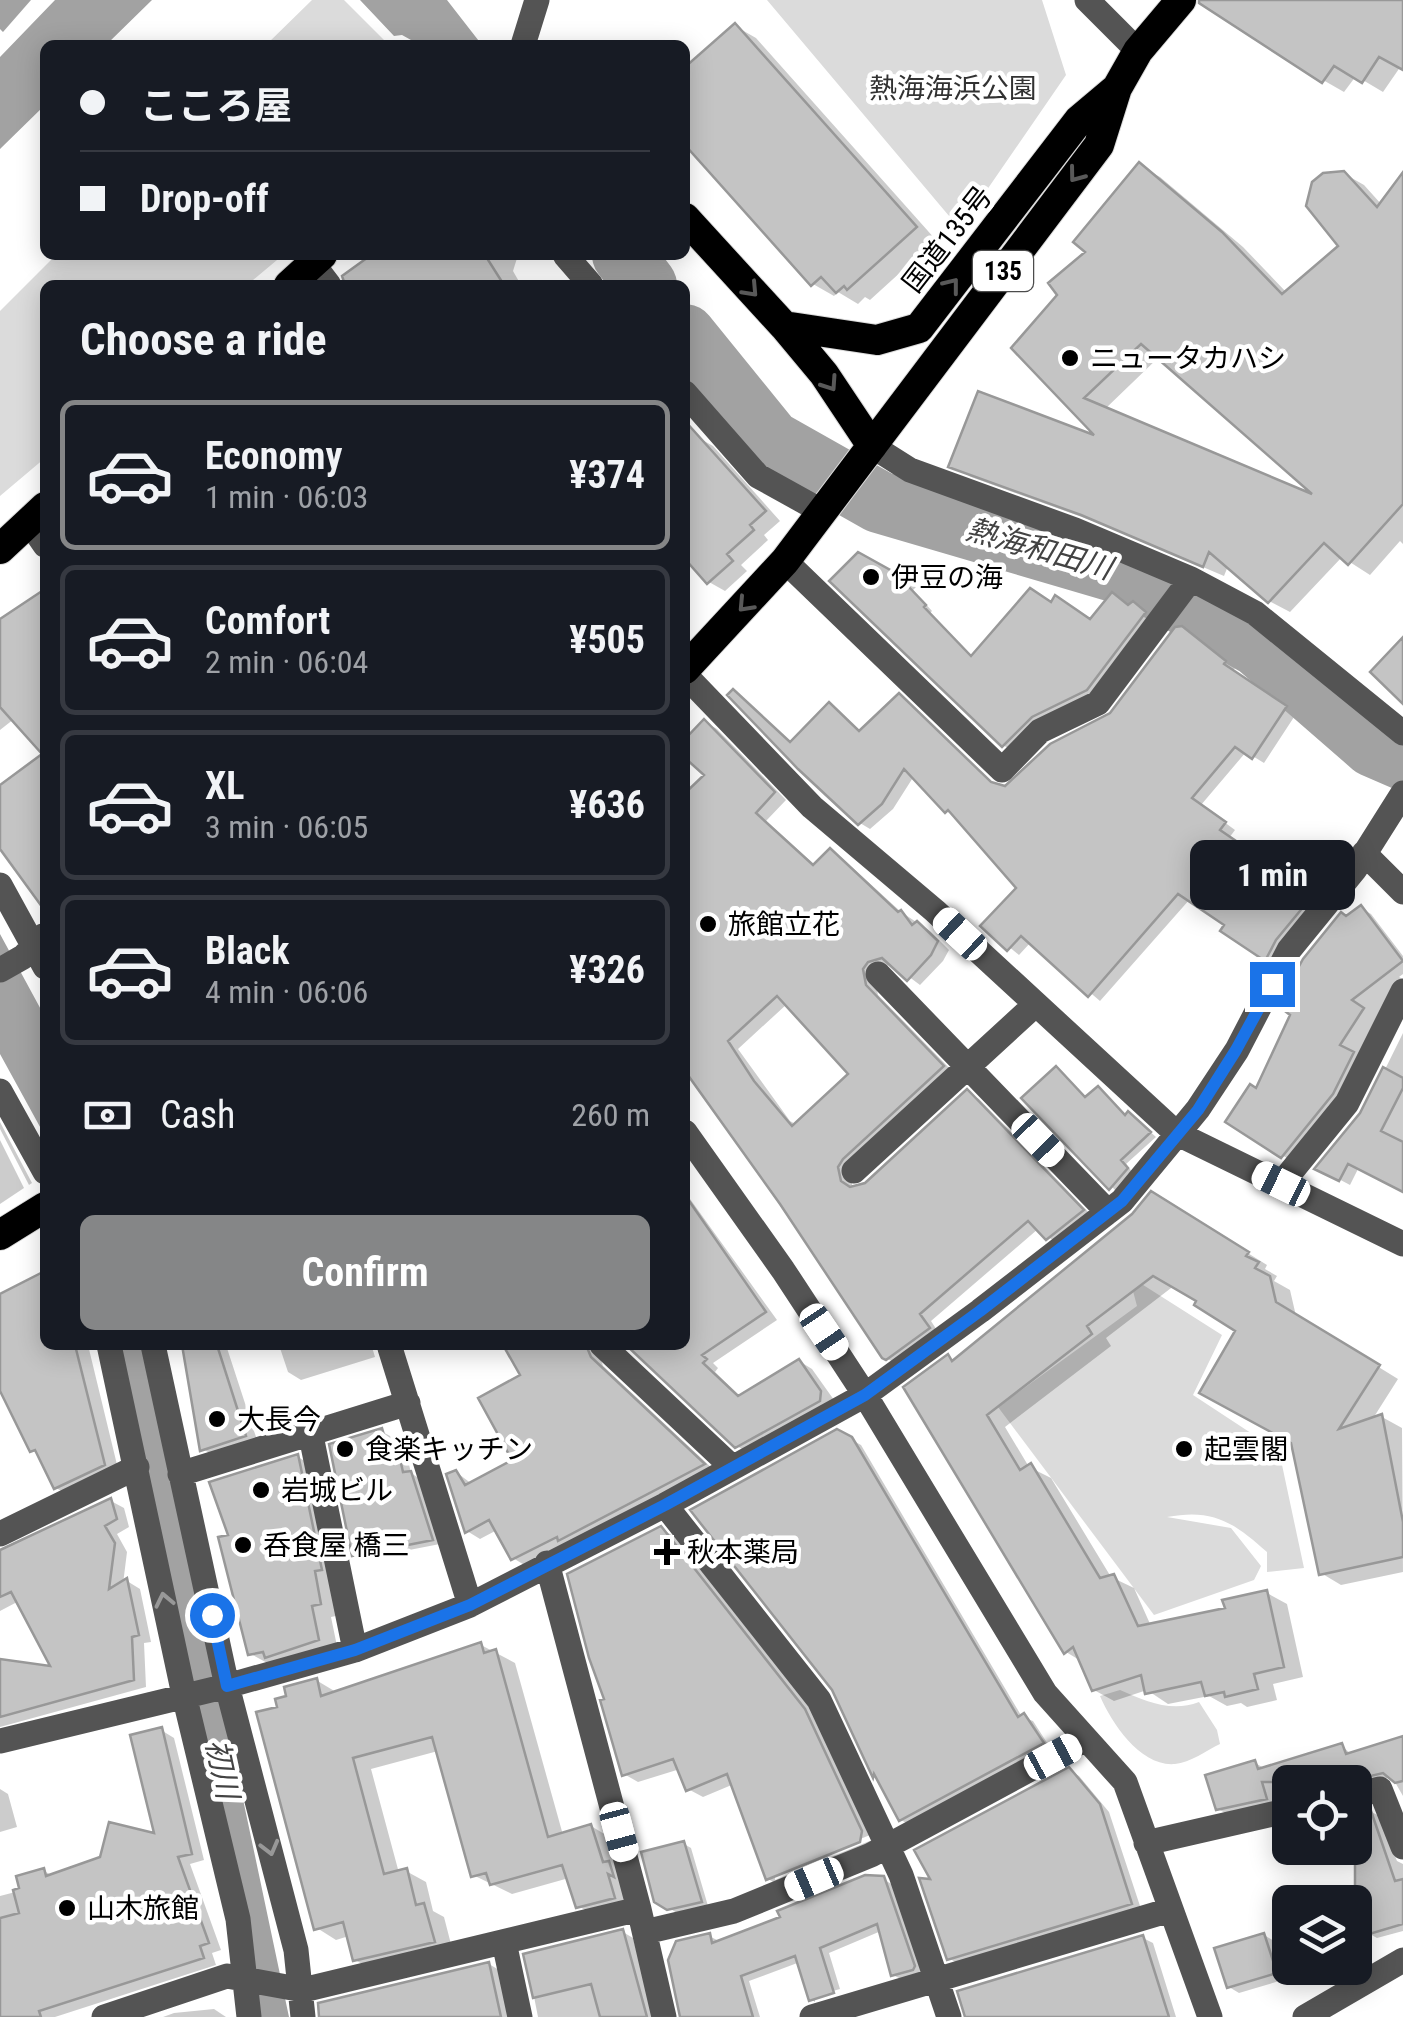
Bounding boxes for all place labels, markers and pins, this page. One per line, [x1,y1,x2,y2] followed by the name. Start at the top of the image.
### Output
[1090,342,1286,375] place label: ニュータカハシ
[1059,347,1081,369] marker: ニュータカハシ
[891,561,1003,594] place label: 伊豆の海
[860,566,882,588] marker: 伊豆の海
[728,908,840,941] place label: 旅館立花
[697,913,719,935] marker: 旅館立花
[237,1403,321,1436] place label: 大長今
[206,1408,228,1430] marker: 大長今
[365,1433,533,1466] place label: 食楽キッチン
[1204,1433,1288,1466] place label: 起雲閣
[334,1438,356,1460] marker: 食楽キッチン
[1173,1438,1195,1460] marker: 起雲閣
[281,1474,393,1507] place label: 岩城ビル
[250,1479,272,1501] marker: 岩城ビル
[263,1529,409,1562] place label: 呑食屋 橋三
[232,1534,254,1556] marker: 呑食屋 橋三
[687,1536,799,1569] place label: 秋本薬局
[656,1541,678,1563] marker: 秋本薬局
[87,1892,199,1925] place label: 山木旅館
[56,1897,78,1919] marker: 山木旅館

